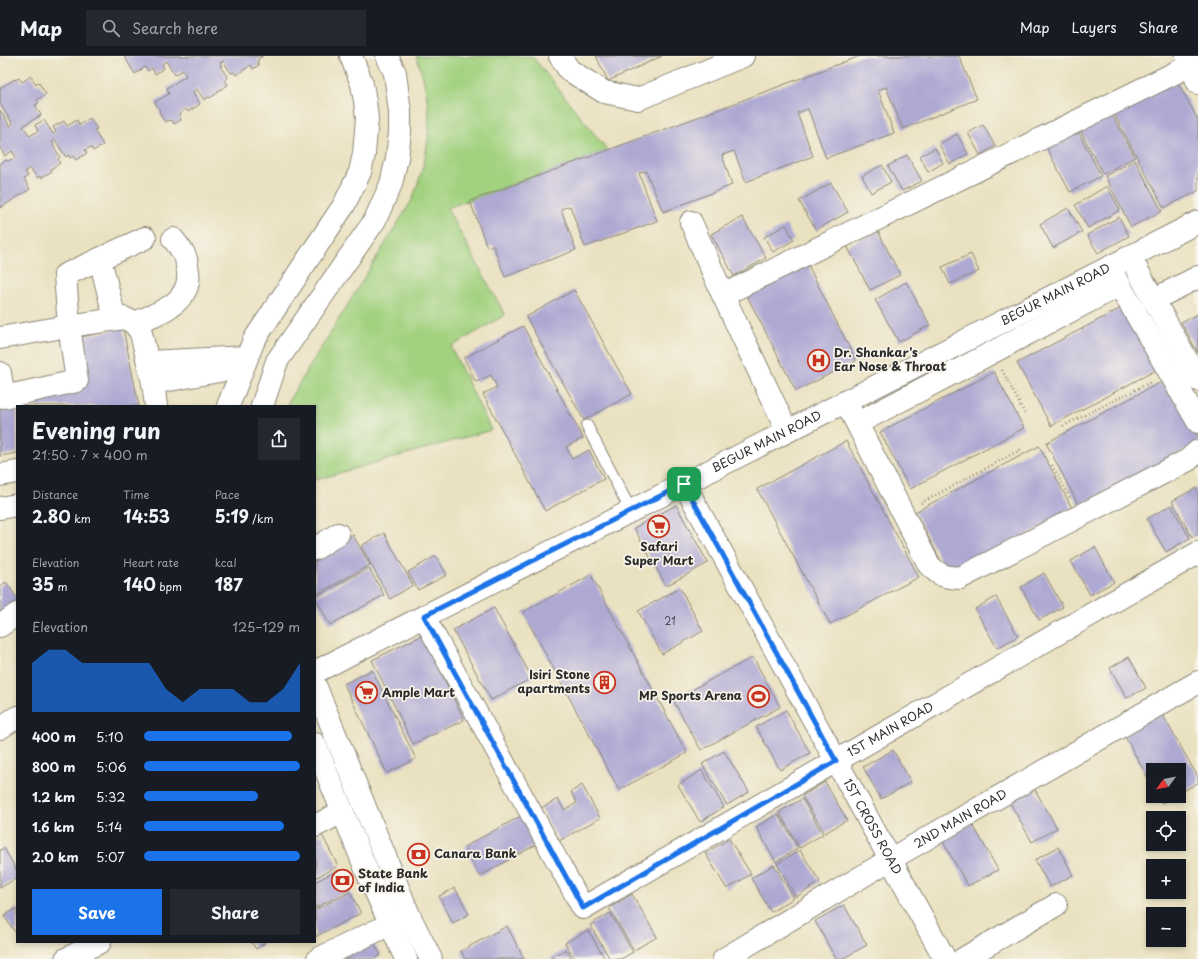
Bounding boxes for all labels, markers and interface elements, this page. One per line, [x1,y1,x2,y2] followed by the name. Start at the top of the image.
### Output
[86,10,366,46] search box
[20,14,62,42] text: Map
[132,16,218,39] text: Search here
[100,17,122,39] icon: search
[1020,17,1050,38] text: Map
[1072,17,1117,38] text: Layers
[1139,17,1178,38] text: Share
[997,258,1113,329] street label: BEGUR MAIN ROAD
[834,343,946,375] place label: Dr. Shankar's Ear Nose & Throat
[805,347,831,373] hospital icon: Dr. Shankar's Ear Nose & Throat
[708,405,824,476] street label: BEGUR MAIN ROAD
[32,413,161,446] text: Evening run
[258,418,300,460] button: share
[32,445,148,464] text: 21:50 · 7 × 400 m
[667,467,701,501] pin
[673,473,695,495] icon: arrive
[32,486,78,503] text: Distance
[123,486,149,503] text: Time
[215,486,239,503] text: Pace
[32,503,71,529] text: 2.80
[123,503,170,529] text: 14:53
[215,503,249,529] text: 5:19
[71,510,91,527] text: km
[249,510,273,527] text: /km
[646,513,672,539] supermarket icon: Safari Super Mart
[624,537,694,569] place label: Safari Super Mart
[32,554,79,571] text: Elevation
[123,554,179,571] text: Heart rate
[215,554,237,571] text: kcal
[32,571,54,597] text: 35
[123,571,156,597] text: 140
[215,571,243,597] text: 187
[54,578,68,595] text: m
[156,578,182,595] text: bpm
[664,613,676,628] house number: 21
[32,617,88,636] text: Elevation
[232,617,300,636] text: 125–129 m
[518,665,590,697] place label: Isiri Stone apartments
[592,669,618,695] building icon: Isiri Stone apartments
[353,680,379,706] supermarket icon: Ample Mart
[382,683,455,701] place label: Ample Mart
[745,683,771,709] sports icon: MP Sports Arena
[639,686,742,704] place label: MP Sports Arena
[843,697,936,761] street label: 1ST MAIN ROAD
[32,727,76,746] text: 400 m
[96,727,123,746] text: 5:10
[32,757,75,776] text: 800 m
[96,757,127,776] text: 5:06
[1146,763,1186,803] north arrow
[1146,763,1186,947] map controls
[839,775,907,877] street label: 1ST CROSS ROAD
[910,784,1010,852] street label: 2ND MAIN ROAD
[32,787,75,806] text: 1.2 km
[96,787,126,806] text: 5:32
[1146,811,1186,851] button: locate
[32,817,74,836] text: 1.6 km
[96,817,123,836] text: 5:14
[405,841,431,867] bank icon: Canara Bank
[434,844,517,862] place label: Canara Bank
[32,847,79,866] text: 2.0 km
[96,847,125,866] text: 5:07
[1146,859,1186,899] button: +
[358,864,428,896] place label: State Bank of India
[329,868,355,894] bank icon: State Bank of India
[32,889,162,935] button: Save
[170,889,300,935] button: Share
[1146,907,1186,947] button: −

